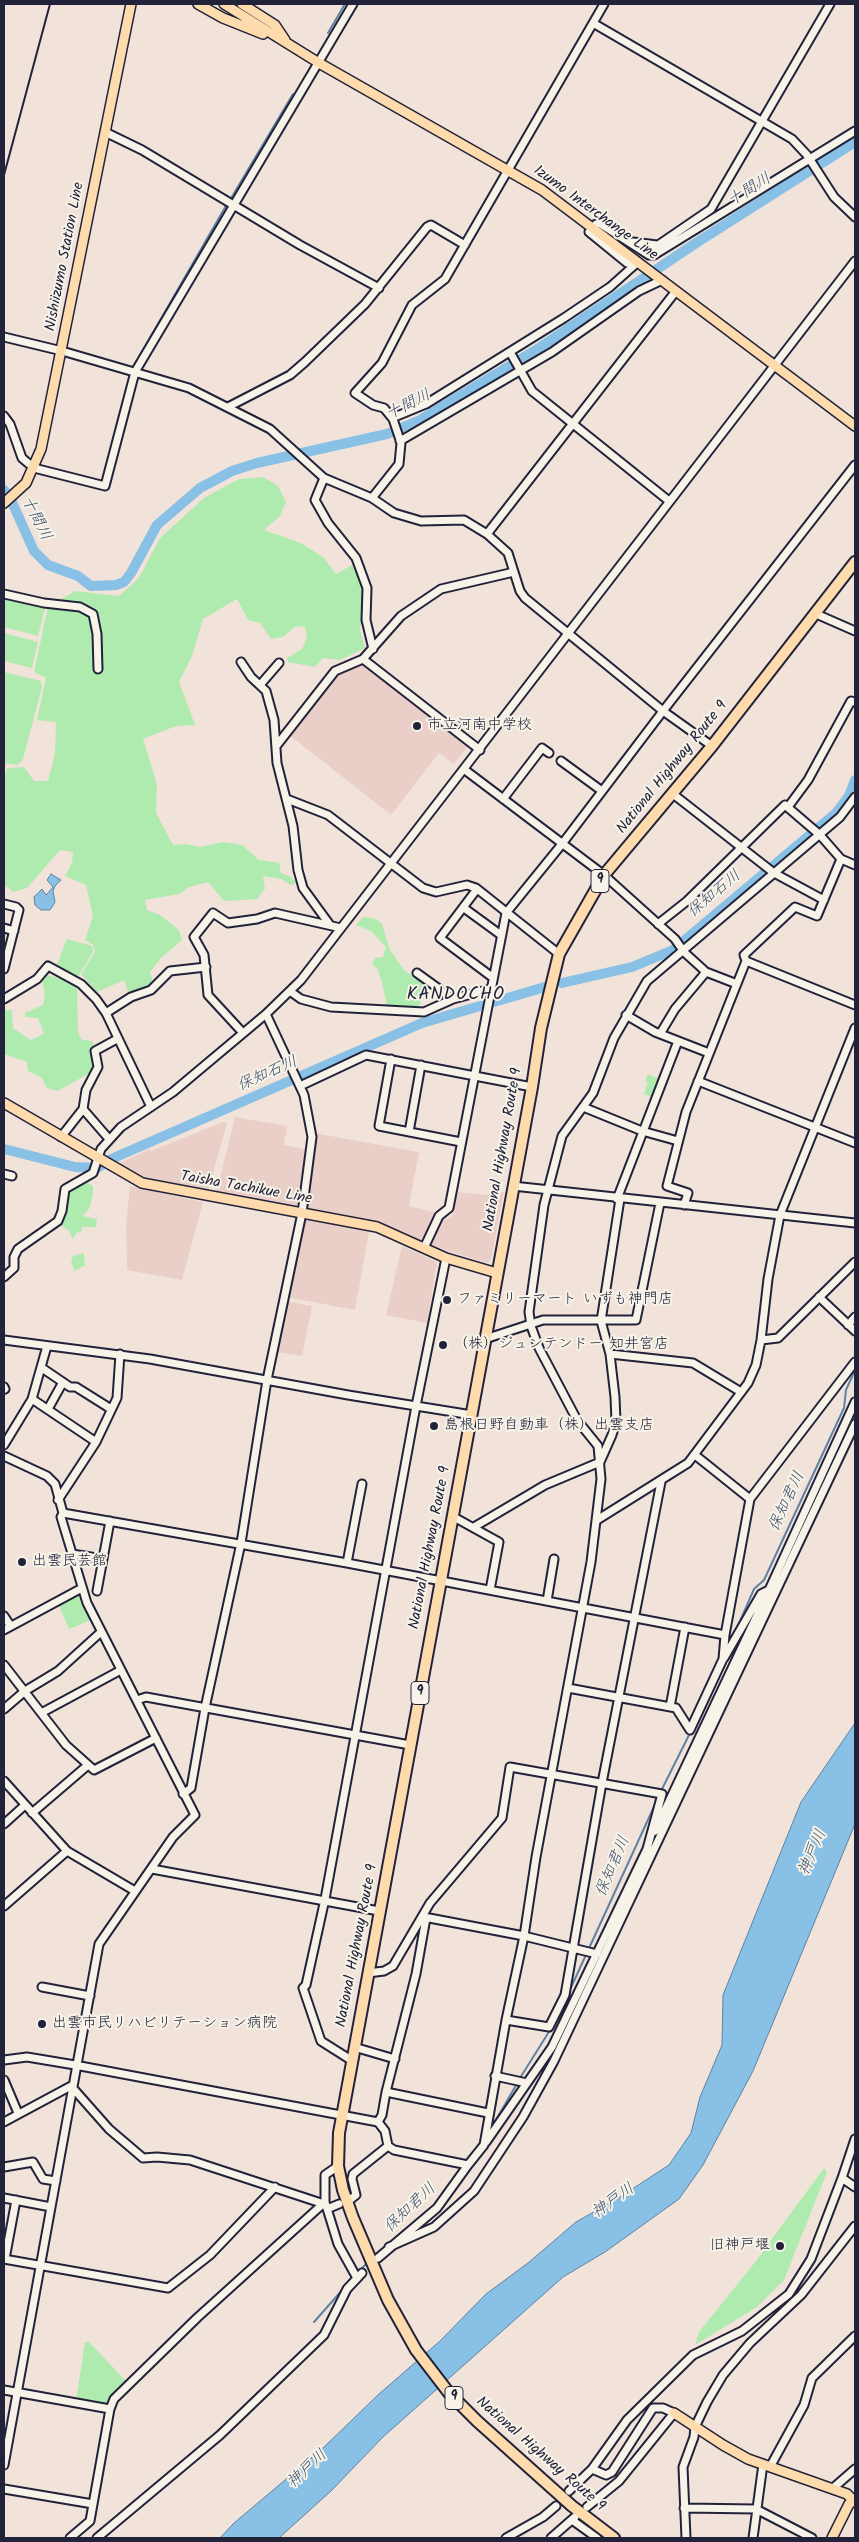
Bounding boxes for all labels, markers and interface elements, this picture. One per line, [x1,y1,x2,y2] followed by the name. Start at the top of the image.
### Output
[529,163,661,265] street label: Izumo Interchange Line
[725,170,775,212] water label: 十間川
[43,181,89,333] street label: Nishiizumo Station Line
[383,387,435,425] water label: 十間川
[16,493,54,545] water label: 十間川
[614,698,732,838] street label: National Highway Route 9
[427,717,532,735] place label: 市立河南中学校
[411,720,423,732] marker: 市立河南中学校
[684,867,746,923] water label: 保知石川
[591,869,609,892] road number: 9
[406,985,506,1007] district label: KANDOCHO
[235,1053,301,1097] water label: 保知石川
[481,1067,527,1233] street label: National Highway Route 9
[179,1169,313,1209] street label: Taisha Tachikue Line
[457,1291,673,1309] place label: ファミリーマート いずも神門店
[441,1294,453,1306] marker: ファミリーマート いずも神門店
[453,1336,669,1354] place label: （株）ジュンテンドー 知井宮店
[437,1339,449,1351] marker: （株）ジュンテンドー 知井宮店
[444,1417,654,1435] place label: 島根日野自動車（株）出雲支店
[428,1420,440,1432] marker: 島根日野自動車（株）出雲支店
[406,1465,456,1631] street label: National Highway Route 9
[766,1469,810,1535] water label: 保知君川
[32,1553,107,1571] place label: 出雲民芸館
[16,1556,28,1568] marker: 出雲民芸館
[411,1682,429,1705] road number: 9
[796,1827,832,1879] water label: 神戸川
[593,1834,635,1900] water label: 保知君川
[333,1863,383,2029] street label: National Highway Route 9
[52,2015,277,2033] place label: 出雲市民リハビリテーション病院
[36,2018,48,2030] marker: 出雲市民リハビリテーション病院
[381,2180,441,2238] water label: 保知君川
[589,2180,639,2224] water label: 神戸川
[710,2237,770,2255] place label: 旧神戸堰
[774,2240,786,2252] marker: 旧神戸堰
[445,2386,463,2410] road number: 9
[472,2394,608,2516] street label: National Highway Route 9
[284,2447,332,2493] water label: 神戸川

